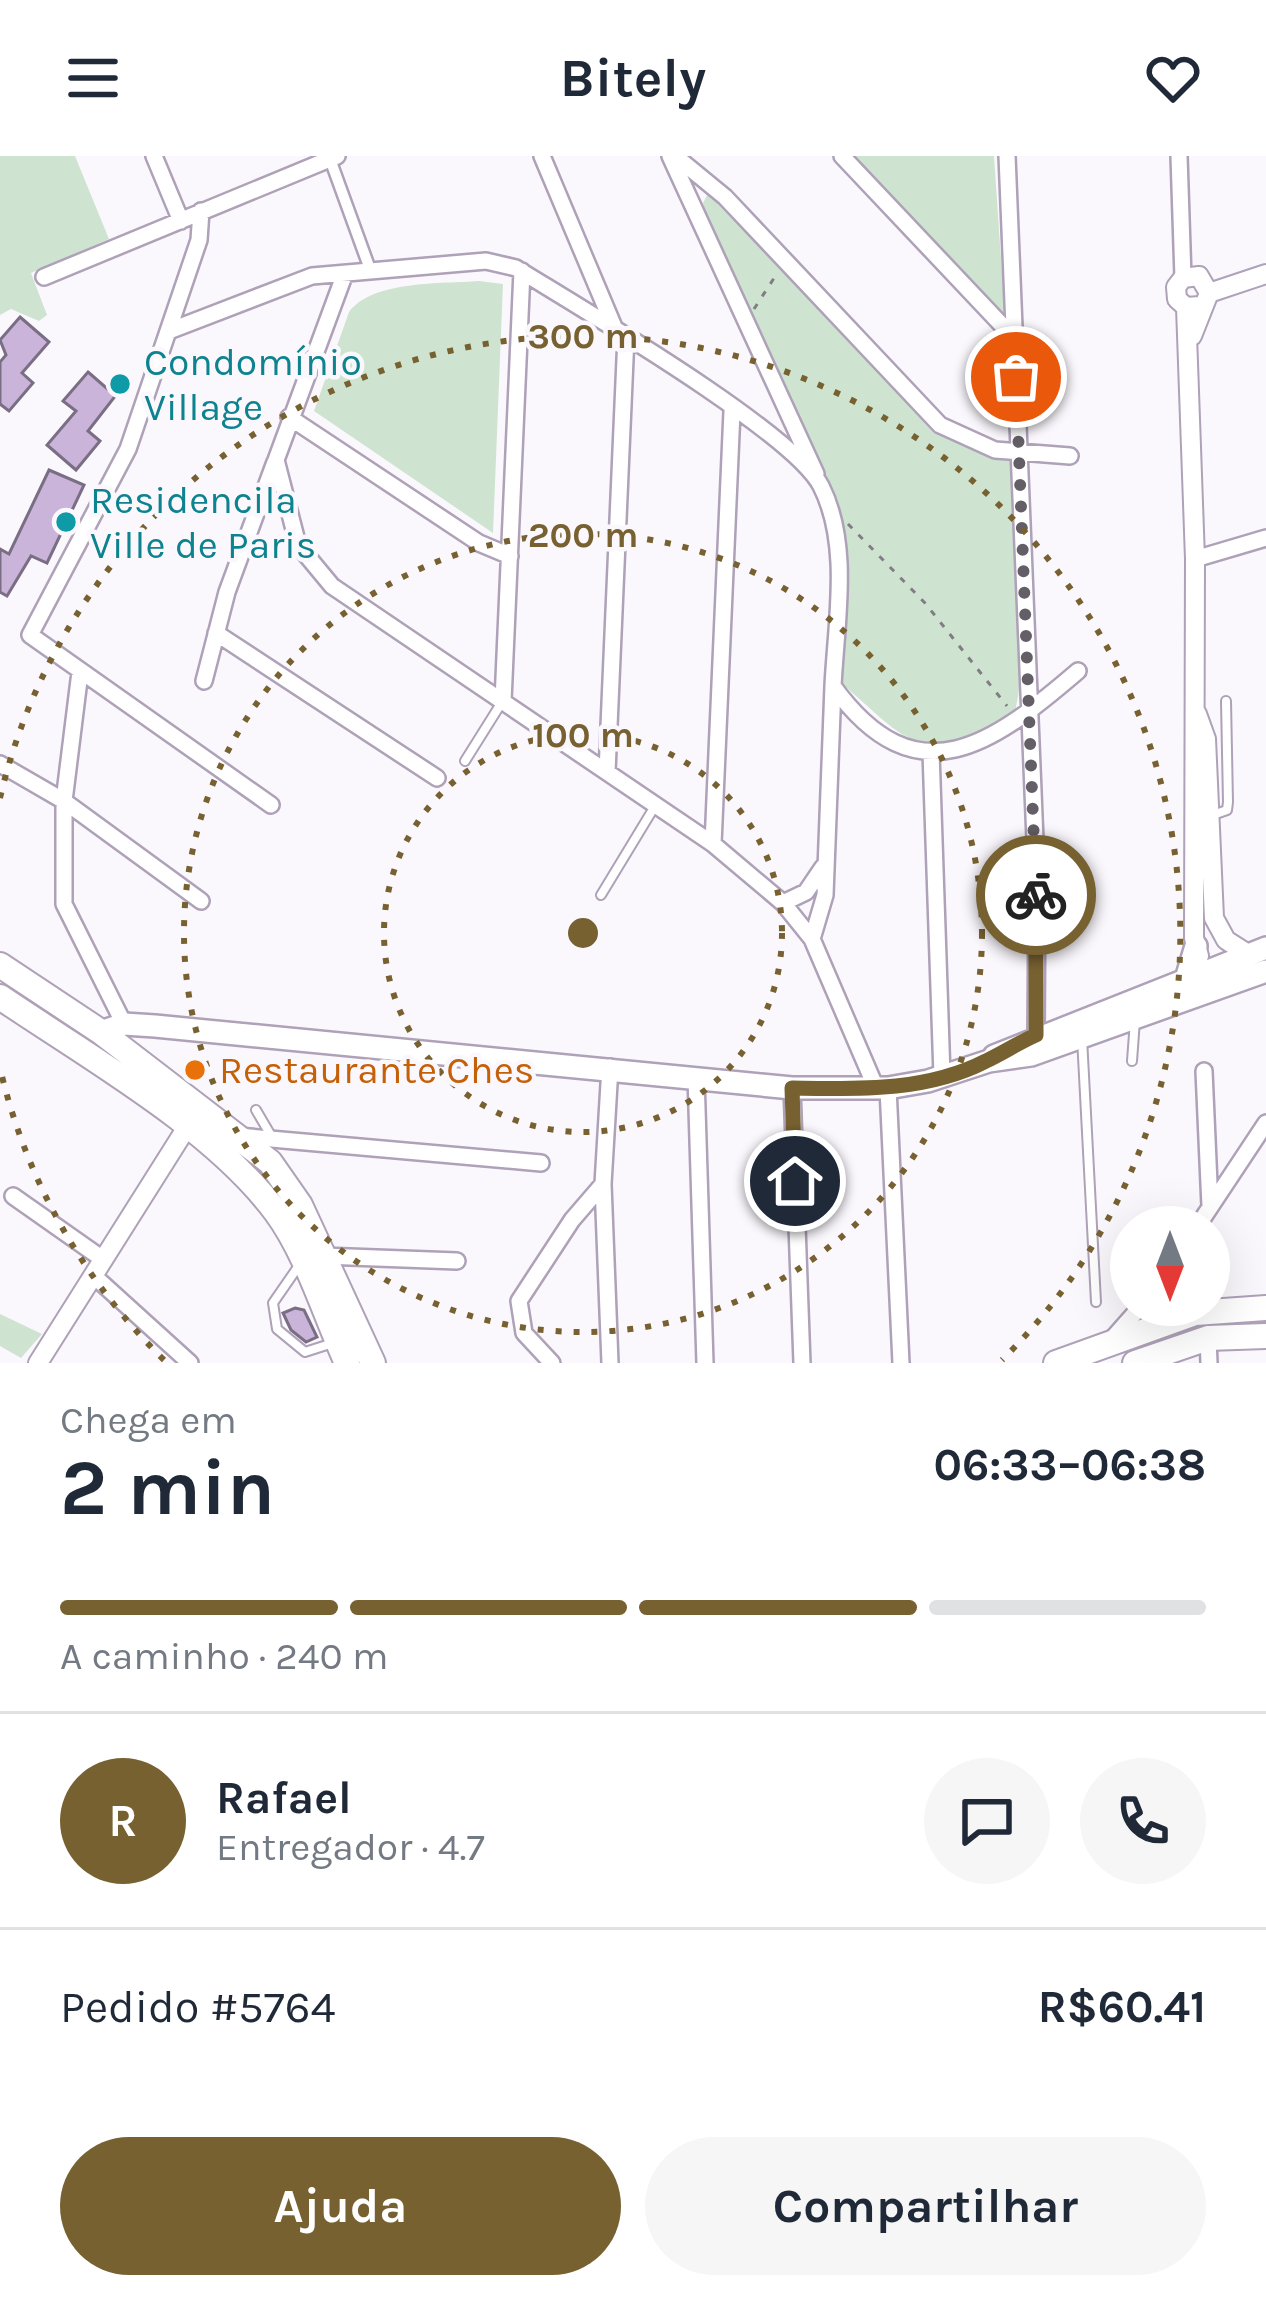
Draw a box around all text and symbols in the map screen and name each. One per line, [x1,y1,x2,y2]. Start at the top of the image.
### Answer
icon: menu [60,45,126,111]
icon: heart [1140,45,1206,111]
text: Bitely [560,46,706,110]
text: 300 m [527,315,639,357]
pin [965,326,1067,428]
place label: Condomínio Village [144,339,362,430]
icon: bag [983,344,1049,410]
marker: Condomínio Village [107,371,133,397]
place label: Residencila Ville de Paris [90,477,316,568]
marker: Residencila Ville de Paris [53,509,79,535]
text: 200 m [528,514,638,556]
text: 100 m [532,714,634,756]
courier [976,835,1096,955]
icon: bike [1003,862,1069,928]
centre of rings [562,912,604,954]
place label: Restaurante Ches [219,1047,534,1093]
marker: Restaurante Ches [182,1057,208,1083]
pin [744,1130,846,1232]
icon: home [762,1148,828,1214]
north arrow [1110,1206,1230,1326]
map controls [1110,1206,1230,1326]
text: Chega em [60,1397,237,1443]
text: 06:33–06:38 [934,1439,1206,1491]
text: 2 min [60,1442,275,1534]
text: A caminho · 240 m [60,1633,389,1679]
button: chat [924,1758,1050,1884]
button: phone [1080,1758,1206,1884]
text: Rafael [216,1772,352,1824]
text: R [109,1795,137,1847]
text: Entregador · 4.7 [216,1824,485,1870]
text: Pedido #5764 [60,1981,336,2033]
text: R$60.41 [1038,1981,1206,2033]
button: Ajuda [60,2137,621,2275]
button: Compartilhar [645,2137,1206,2275]

